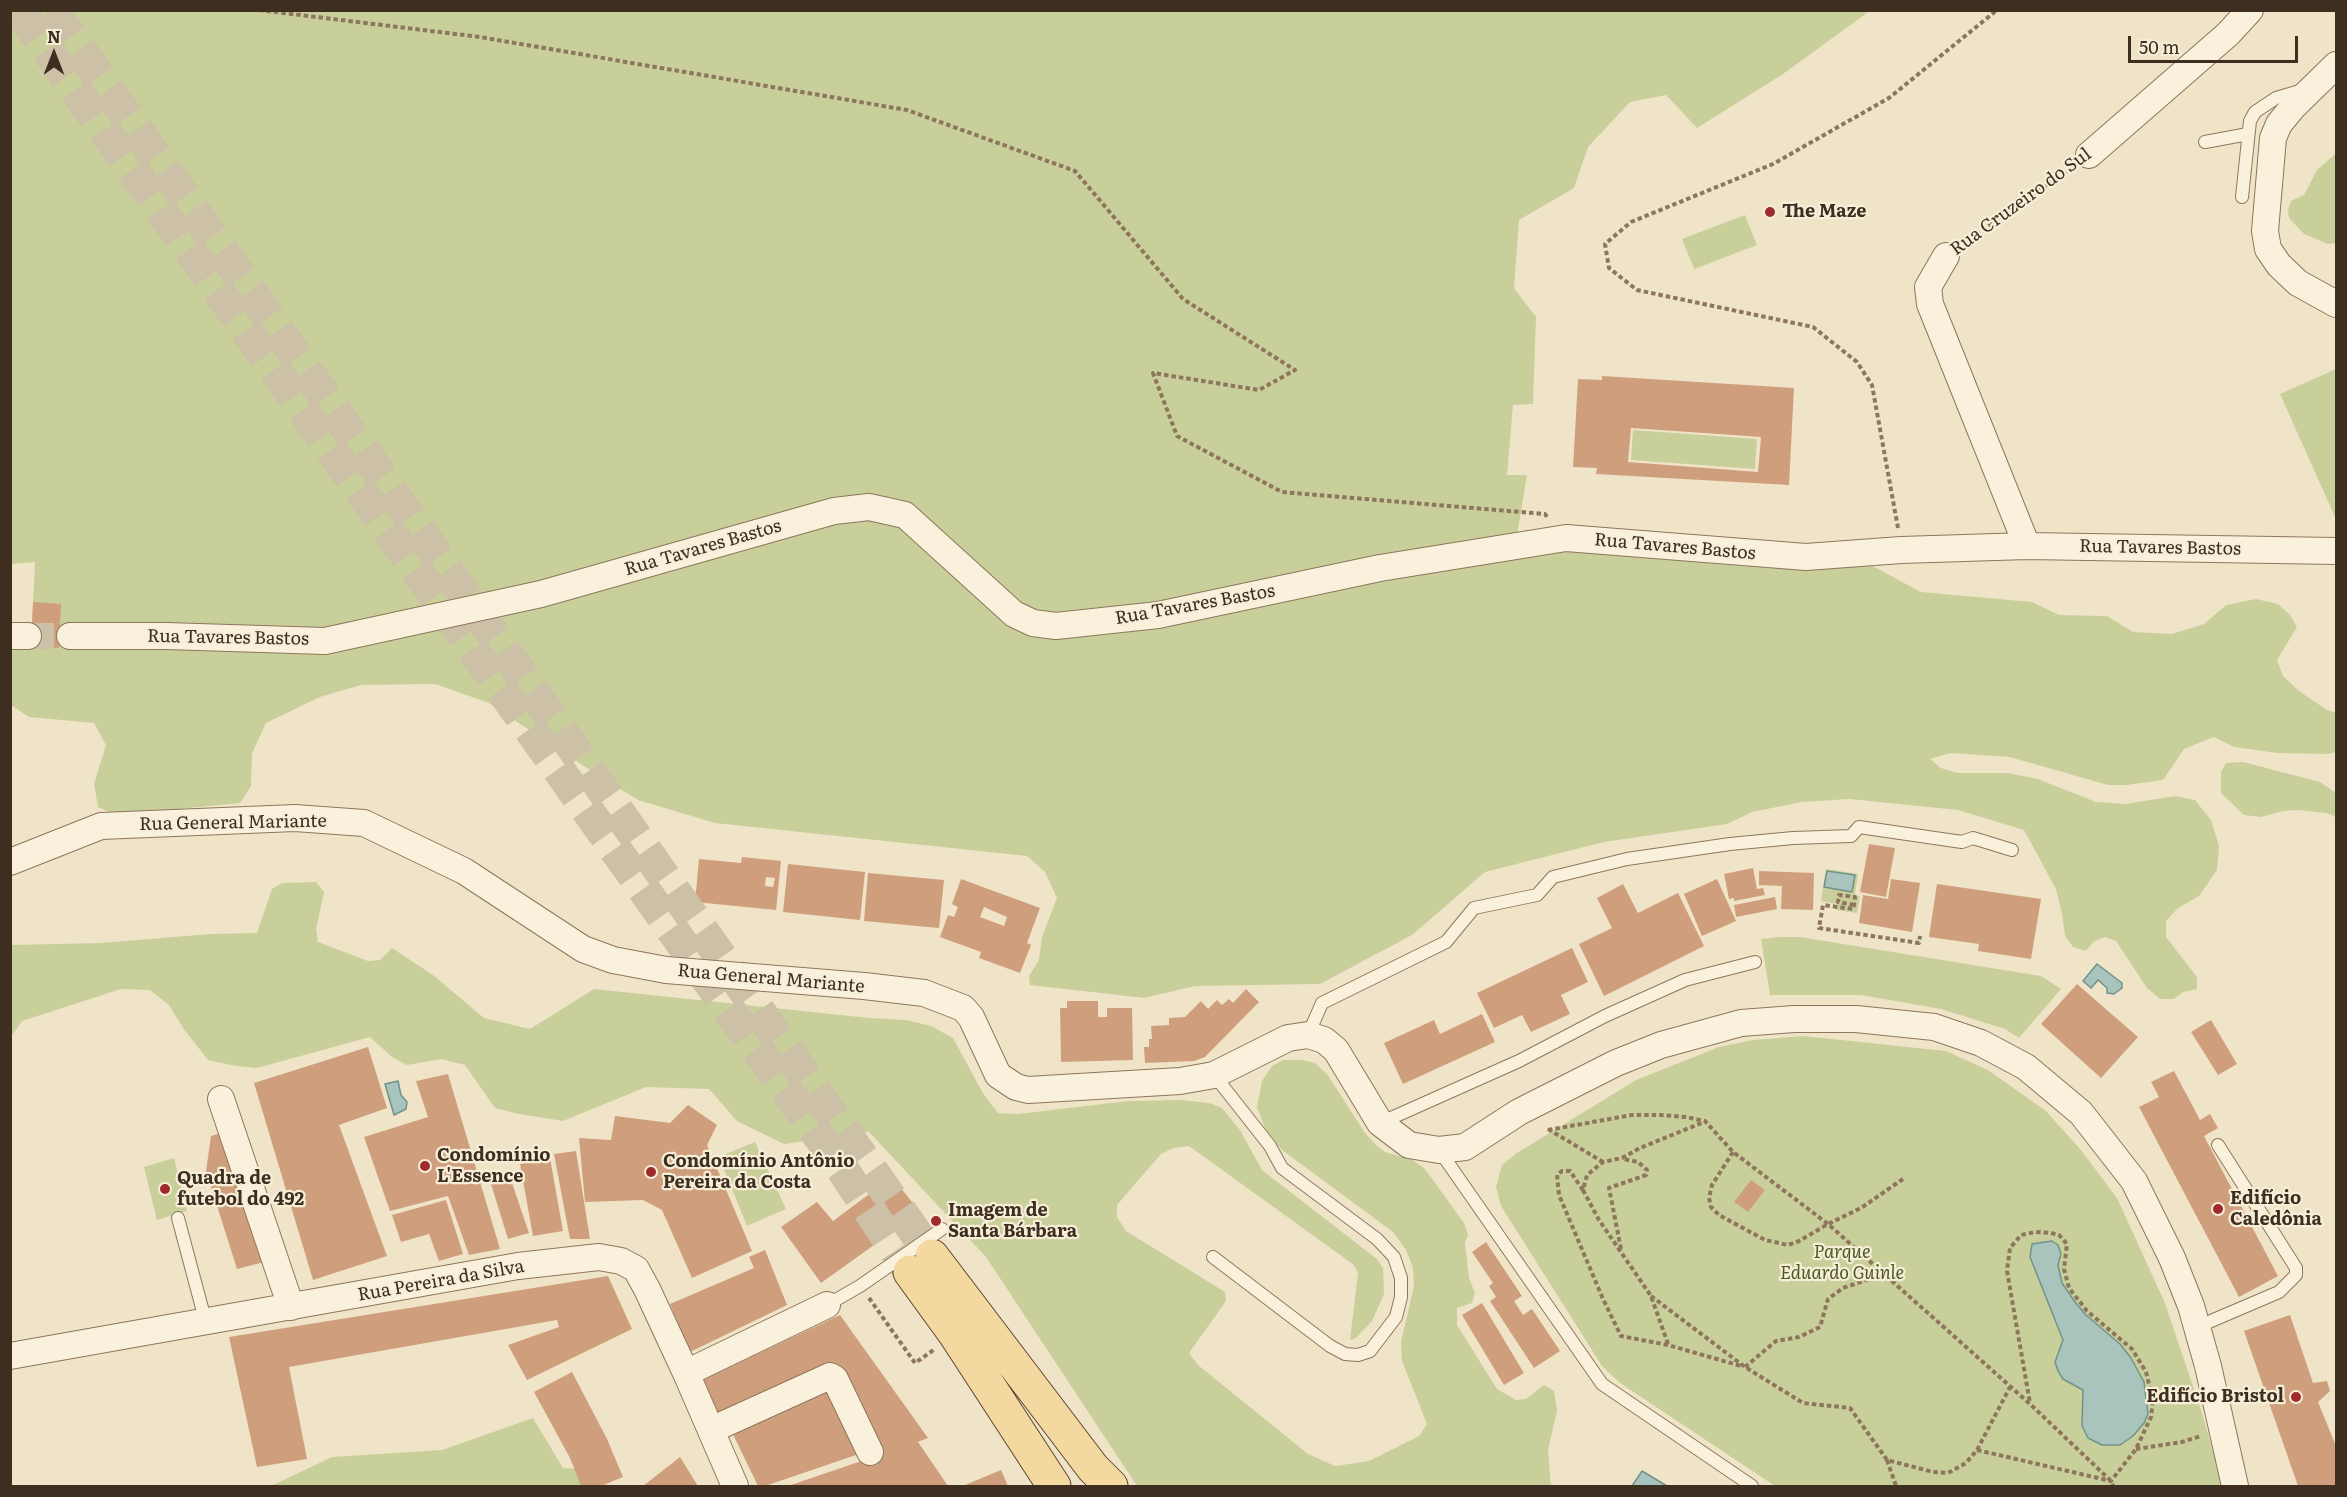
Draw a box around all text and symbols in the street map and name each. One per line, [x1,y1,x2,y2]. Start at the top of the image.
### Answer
north arrow [24,24,84,84]
text: N [47,24,61,48]
scale bar [2131,24,2300,62]
text: 50 m [2139,33,2180,60]
street label: Rua Cruzeiro do Sul [1946,144,2096,260]
place label: The Maze [1782,201,1866,223]
marker: The Maze [1763,205,1777,219]
street label: Rua Tavares Bastos [622,515,784,581]
street label: Rua Tavares Bastos [1593,529,1757,565]
street label: Rua Tavares Bastos [2079,536,2241,560]
street label: Rua Tavares Bastos [1113,580,1277,630]
street label: Rua Tavares Bastos [147,626,309,650]
street label: Rua General Mariante [139,811,327,835]
street label: Rua General Mariante [677,960,865,998]
place label: Condomínio L'Essence [437,1145,551,1188]
place label: Condomínio Antônio Pereira da Costa [663,1151,855,1194]
marker: Condomínio L'Essence [418,1159,432,1173]
marker: Condomínio Antônio Pereira da Costa [644,1165,658,1179]
place label: Quadra de futebol do 492 [177,1168,304,1210]
marker: Quadra de futebol do 492 [158,1182,172,1196]
place label: Edifício Caledônia [2230,1188,2322,1230]
place label: Imagem de Santa Bárbara [948,1200,1077,1242]
marker: Edifício Caledônia [2211,1202,2225,1216]
marker: Imagem de Santa Bárbara [929,1214,943,1228]
park label: Parque Eduardo Guinle [1780,1242,1904,1284]
street label: Rua Pereira da Silva [356,1256,526,1306]
place label: Edifício Bristol [2146,1386,2284,1408]
marker: Edifício Bristol [2289,1390,2303,1404]

